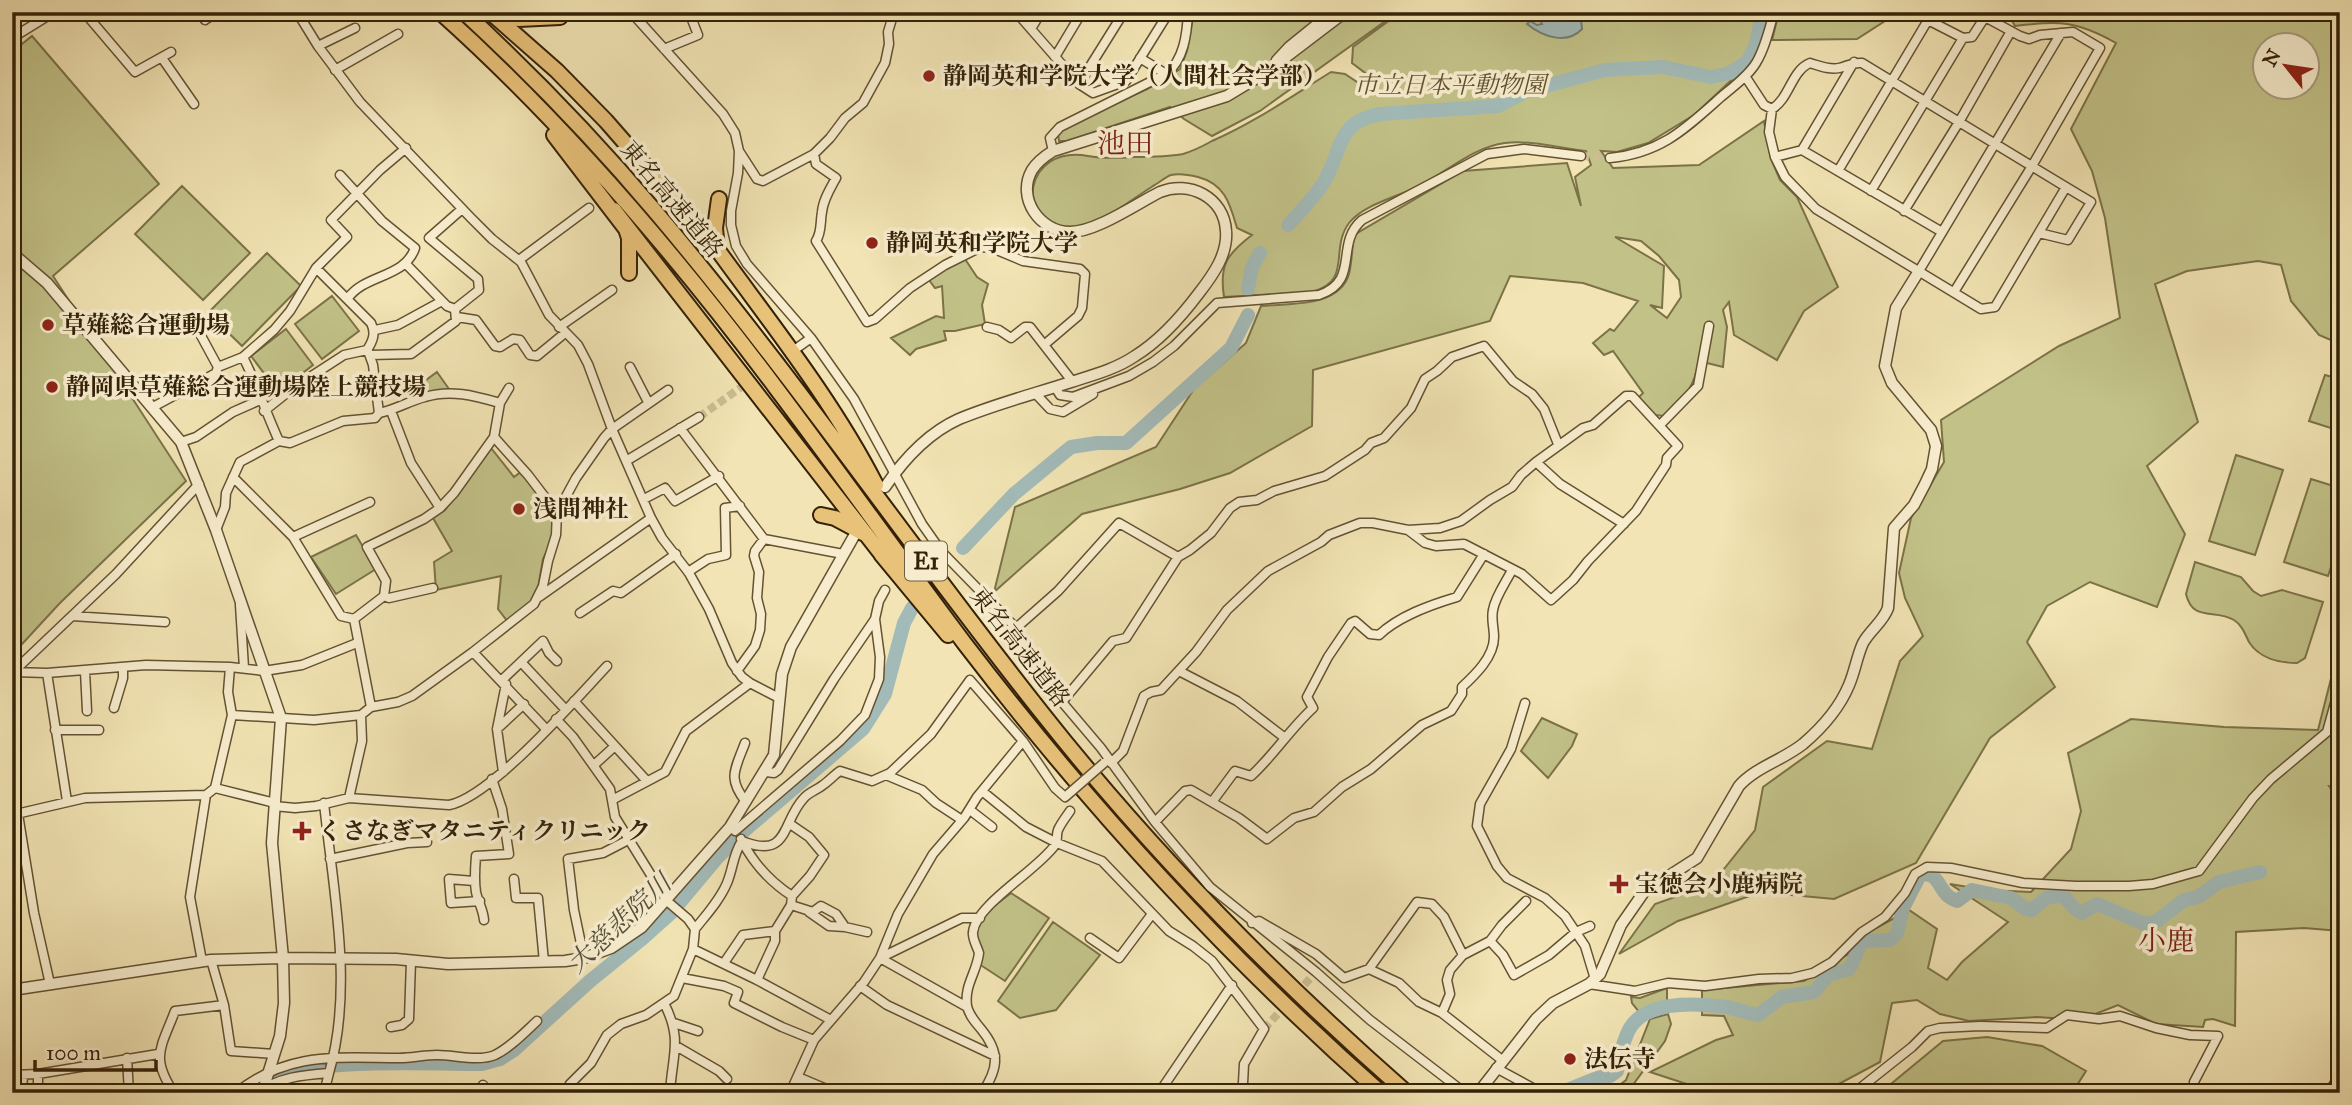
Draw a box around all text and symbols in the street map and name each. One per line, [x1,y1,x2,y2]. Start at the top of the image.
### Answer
north arrow [2250,32,2320,102]
text: N [2258,45,2286,70]
place label: 静岡英和学院大学（人間社会学部） [943,61,1327,91]
marker: 静岡英和学院大学（人間社会学部） [921,68,937,84]
park label: 市立日本平動物園 [1354,70,1550,100]
district label: 池田 [1097,126,1153,161]
street label: 東名高速道路 [614,134,730,264]
place label: 静岡英和学院大学 [886,228,1078,258]
marker: 静岡英和学院大学 [864,235,880,251]
place label: 草薙総合運動場 [62,310,230,340]
marker: 草薙総合運動場 [40,317,56,333]
place label: 静岡県草薙総合運動場陸上競技場 [66,372,426,402]
marker: 静岡県草薙総合運動場陸上競技場 [44,379,60,395]
place label: 浅間神社 [533,494,629,524]
marker: 浅間神社 [511,501,527,517]
road number: E1 [905,541,947,580]
street label: 東名高速道路 [964,581,1076,713]
place label: くさなぎマタニティクリニック [318,816,651,846]
marker: くさなぎマタニティクリニック [292,821,312,841]
water label: 大慈悲院川 [561,865,680,979]
place label: 宝徳会小鹿病院 [1635,869,1803,899]
marker: 宝徳会小鹿病院 [1609,874,1629,894]
district label: 小鹿 [2138,923,2194,958]
scale bar [35,1028,156,1072]
text: 100 m [46,1040,101,1066]
place label: 法伝寺 [1584,1044,1656,1074]
marker: 法伝寺 [1562,1051,1578,1067]

